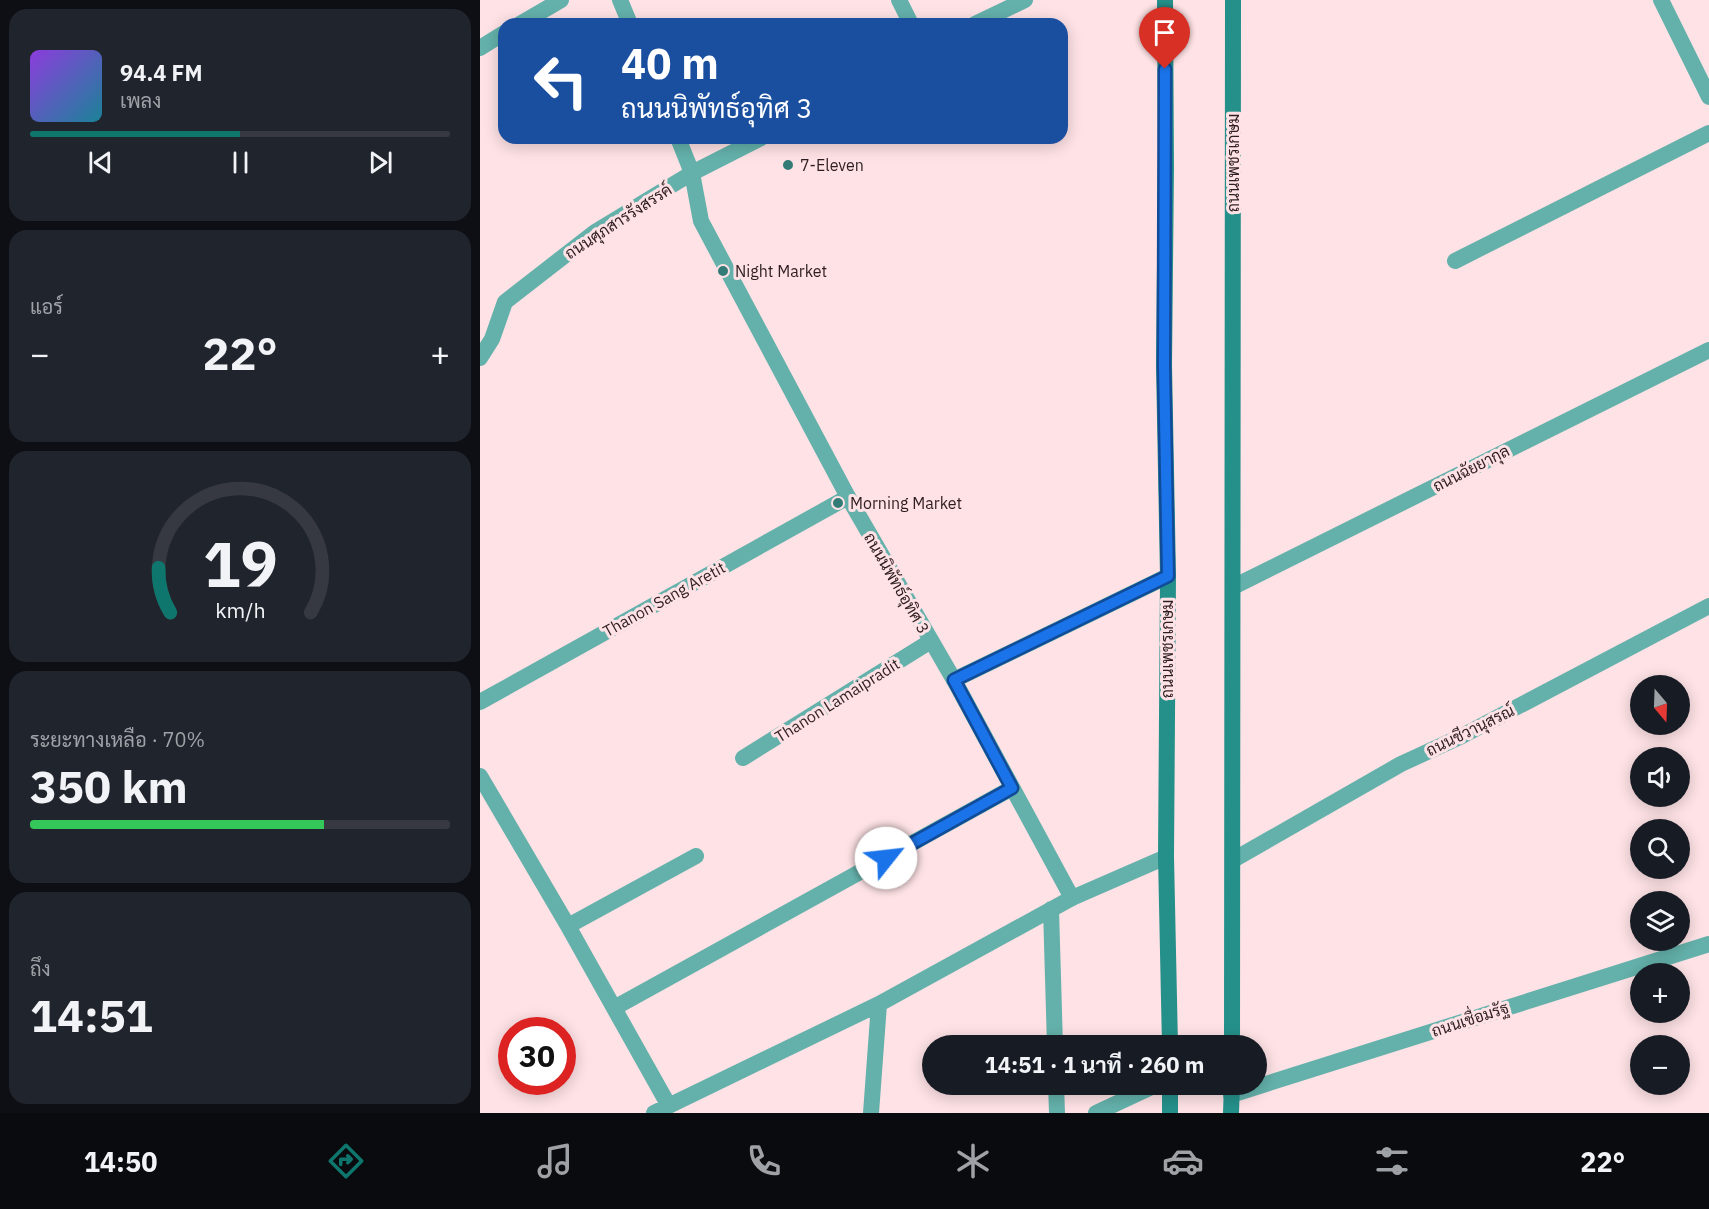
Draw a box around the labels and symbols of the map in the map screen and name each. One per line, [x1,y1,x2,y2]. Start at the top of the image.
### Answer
pin [1139,7,1190,69]
street label: ถนนเพชรเกษม [1223,114,1243,212]
place label: 7-Eleven [800,155,864,175]
marker: 7-Eleven [781,158,795,172]
street label: ถนนศุภสารรังสรรค์ [560,177,676,265]
place label: Night Market [735,261,827,281]
marker: Night Market [716,264,730,278]
street label: ถนนฉัยยากุล [1429,440,1514,498]
place label: Morning Market [850,493,962,513]
marker: Morning Market [831,496,845,510]
street label: ถนนนิพัทธ์อุทิศ 3 [858,528,936,638]
street label: Thanon Sang Aretit [599,557,729,641]
street label: ถนนเพชรเกษม [1157,600,1177,698]
street label: Thanon Lamaipradit [771,654,903,746]
north arrow [1630,675,1690,735]
street label: ถนนชีวานุสรณ์ [1422,698,1518,762]
position arrow [854,826,918,890]
street label: ถนนเชื่อมรัฐ [1428,993,1511,1042]
speed limit sign: 30 [498,1017,576,1095]

